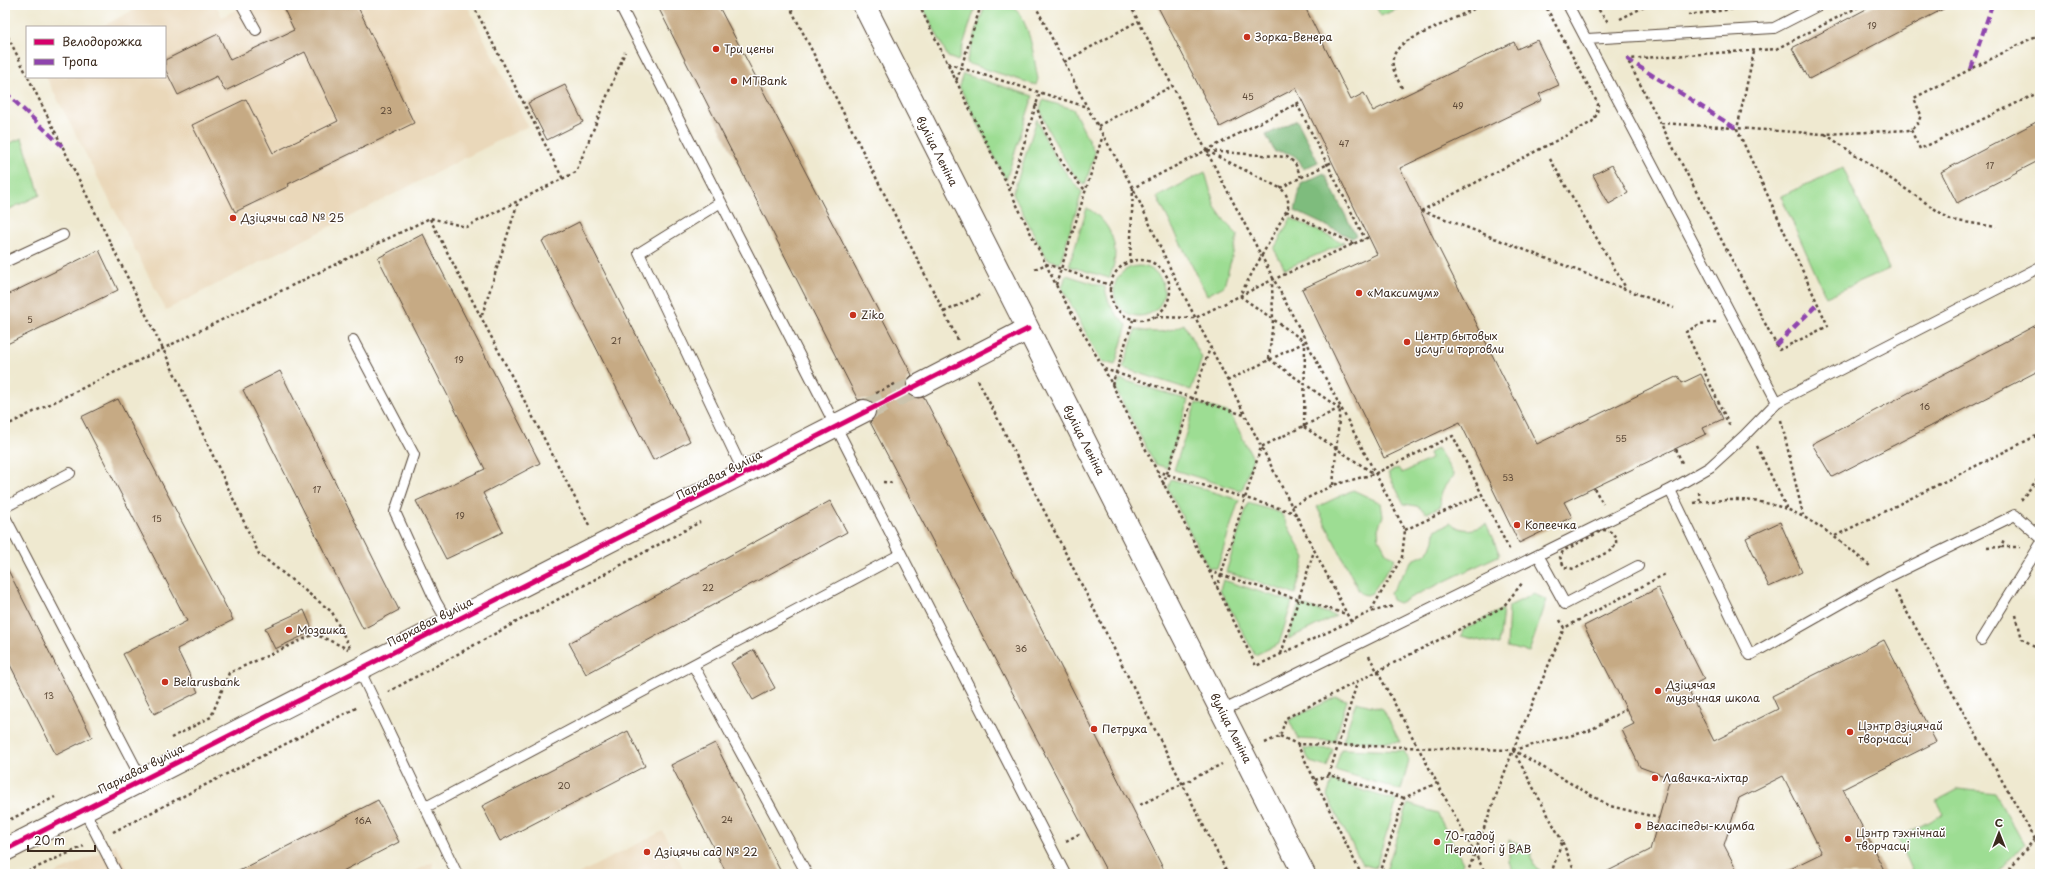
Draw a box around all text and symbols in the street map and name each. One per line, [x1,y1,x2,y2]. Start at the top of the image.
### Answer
house number: 19 [1867,18,1877,32]
legend [26,26,166,78]
place label: Зорка-Венера [1255,28,1332,45]
text: Велодорожка [62,32,142,50]
marker: Зорка-Венера [1242,32,1252,42]
place label: Три цены [724,40,774,57]
marker: Три цены [711,44,721,54]
text: Тропа [62,52,98,70]
place label: MTBank [742,72,788,89]
marker: MTBank [729,76,739,86]
house number: 45 [1242,89,1254,103]
house number: 49 [1452,98,1464,112]
house number: 23 [380,103,392,117]
street label: вуліца Леніна [912,113,963,189]
house number: 47 [1339,136,1349,150]
house number: 17 [1986,158,1995,172]
place label: Дзіцячы сад № 25 [240,209,344,226]
marker: Дзіцячы сад № 25 [228,213,238,223]
place label: «Максимум» [1367,284,1439,301]
marker: «Максимум» [1354,288,1364,298]
place label: Ziko [861,306,884,323]
marker: Ziko [848,310,858,320]
house number: 5 [27,312,33,326]
place label: Центр бытовых услуг и торговли [1415,327,1504,357]
house number: 21 [611,333,621,347]
marker: Центр бытовых услуг и торговли [1402,337,1412,347]
house number: 19 [454,352,464,366]
house number: 16 [1920,399,1930,413]
street label: вуліца Леніна [1059,402,1110,478]
house number: 55 [1615,431,1627,445]
street label: Паркавая вуліца [673,445,765,504]
house number: 53 [1502,470,1514,484]
house number: 17 [313,482,322,496]
house number: 19 [455,508,465,522]
house number: 15 [152,511,162,525]
place label: Копеечка [1525,516,1577,533]
marker: Копеечка [1512,520,1522,530]
house number: 22 [702,580,714,594]
street label: Паркавая вуліца [384,592,476,651]
place label: Мозаика [297,621,346,638]
marker: Мозаика [284,625,294,635]
house number: 36 [1015,641,1027,655]
place label: Belarusbank [173,673,240,690]
place label: Дзіцячая музычная школа [1665,676,1760,706]
marker: Belarusbank [160,677,170,687]
marker: Дзіцячая музычная школа [1653,686,1663,696]
house number: 13 [44,688,54,702]
street label: вуліца Леніна [1206,690,1257,766]
place label: Цэнтр дзіцячай творчасці [1858,717,1943,747]
place label: Петруха [1102,720,1147,737]
marker: Петруха [1089,724,1099,734]
marker: Цэнтр дзіцячай творчасці [1845,727,1855,737]
street label: Паркавая вуліца [95,739,187,798]
place label: Лавачка-ліхтар [1663,769,1749,786]
marker: Лавачка-ліхтар [1650,773,1660,783]
house number: 20 [558,778,571,792]
house number: 24 [721,812,733,826]
house number: 16А [354,813,372,827]
north arrow [1979,813,2019,853]
text: С [1995,814,2003,831]
place label: Веласіпеды-клумба [1646,817,1755,834]
marker: Веласіпеды-клумба [1633,821,1643,831]
place label: Цэнтр тэхнічнай творчасці [1856,824,1946,854]
scale bar [28,827,95,853]
place label: 70-гадоў Перамогі ў ВАВ [1445,827,1531,857]
text: 20 m [34,831,65,849]
marker: Цэнтр тэхнічнай творчасці [1843,834,1853,844]
marker: 70-гадоў Перамогі ў ВАВ [1432,837,1442,847]
place label: Дзіцячы сад № 22 [654,843,758,860]
marker: Дзіцячы сад № 22 [642,847,652,857]

